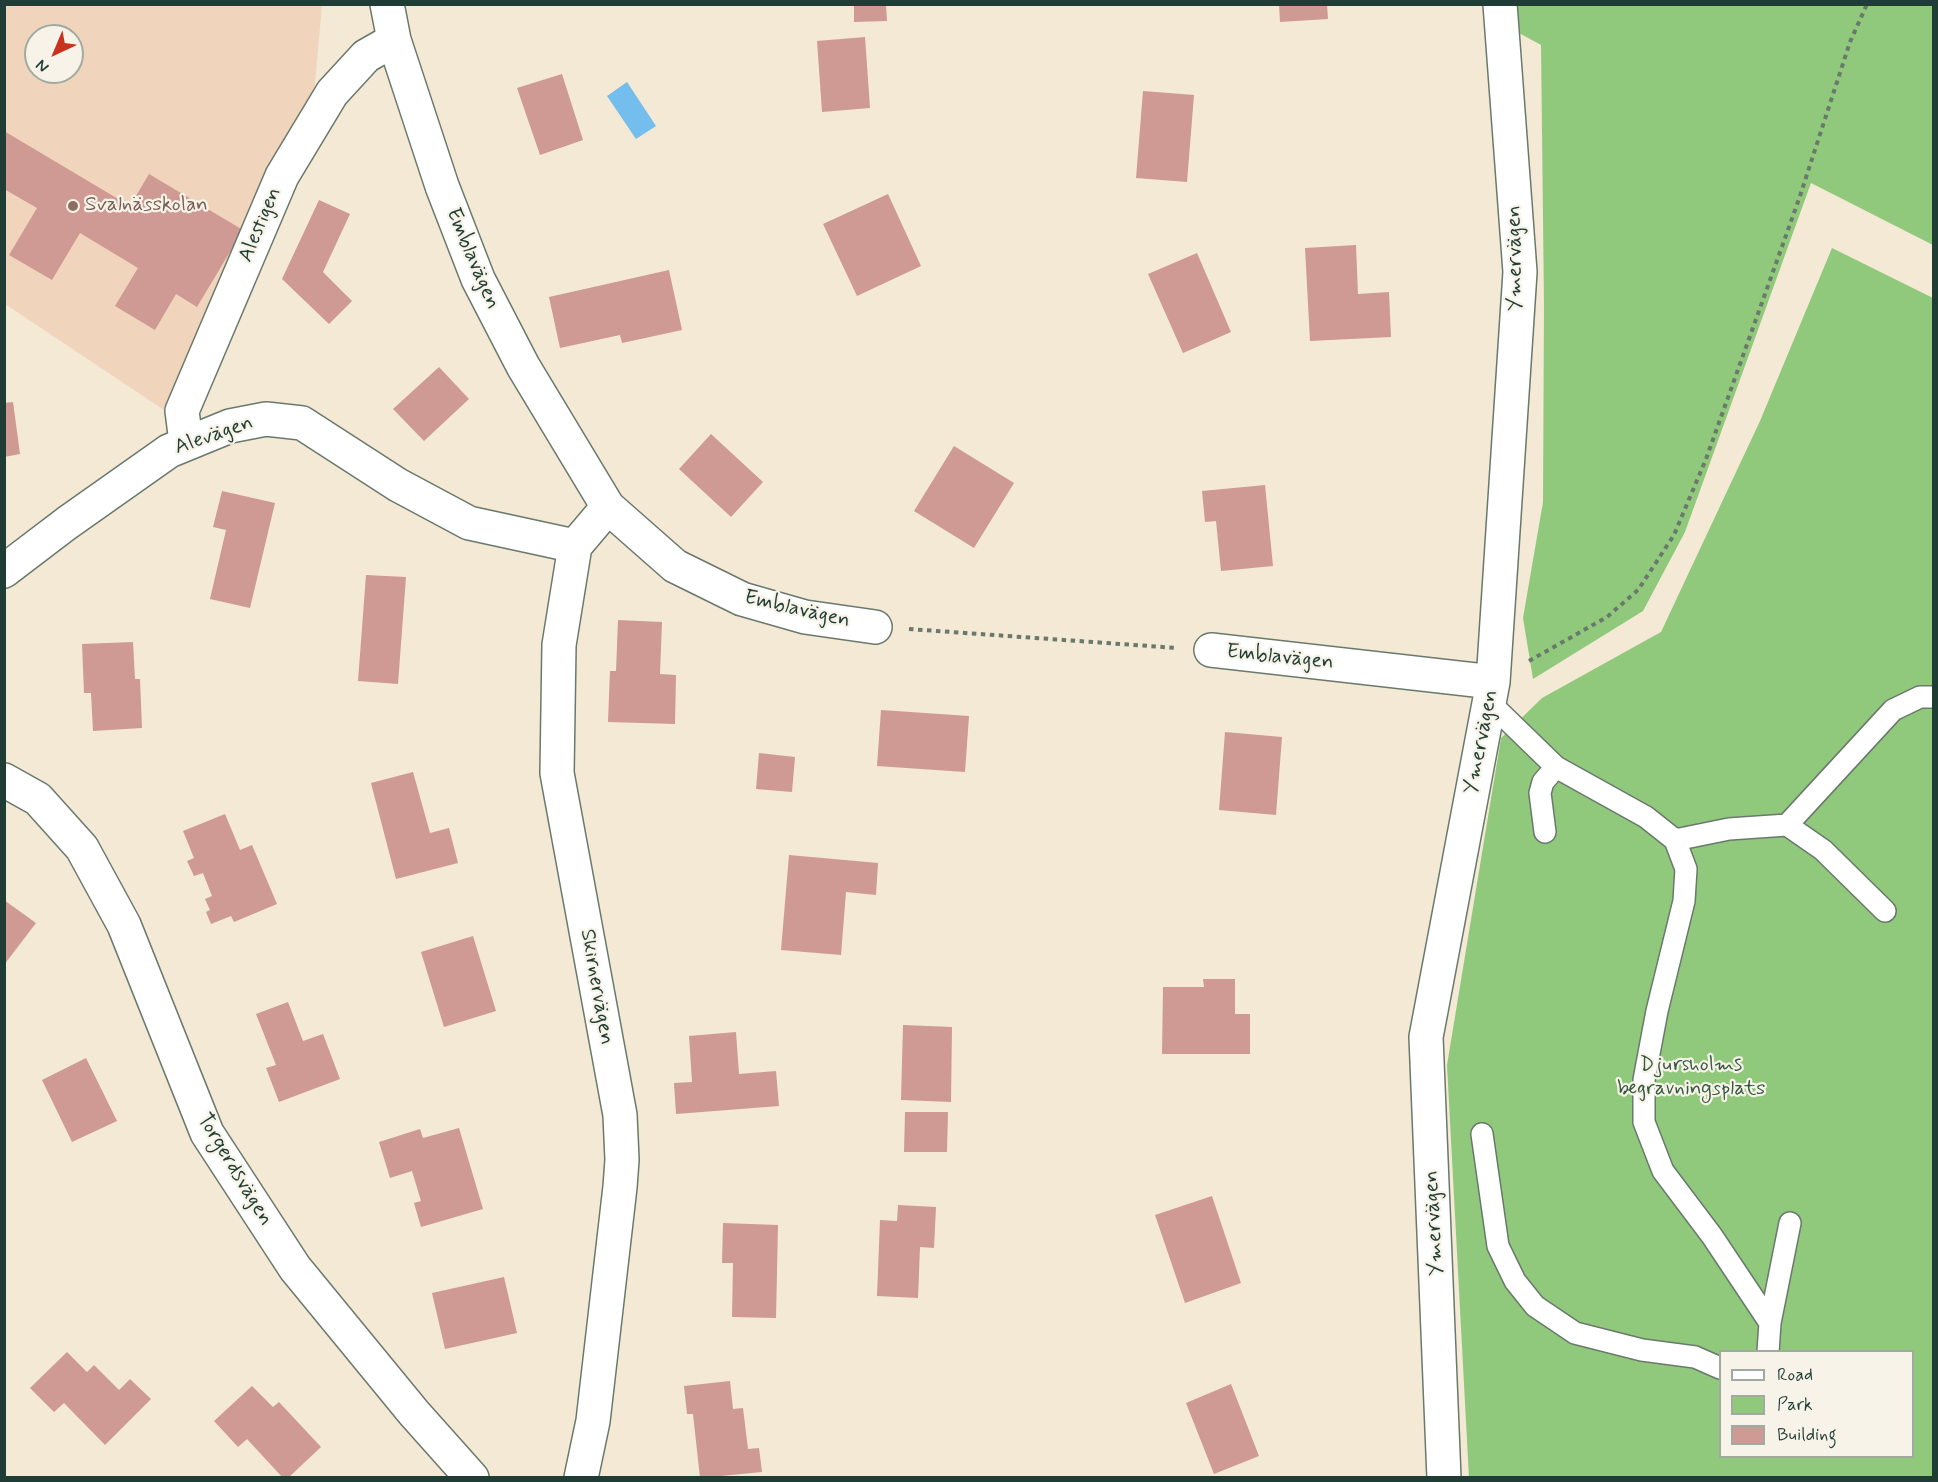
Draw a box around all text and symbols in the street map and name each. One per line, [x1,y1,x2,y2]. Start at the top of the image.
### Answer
north arrow [24,24,84,84]
text: N [31,55,54,77]
street label: Alestigen [234,184,288,266]
place label: Svalnässkolan [85,193,208,219]
marker: Svalnässkolan [66,199,80,213]
street label: Emblavägen [439,205,505,313]
street label: Ymervägen [1502,205,1530,311]
street label: Alevägen [171,411,257,461]
street label: Emblavägen [742,586,852,634]
street label: Emblavägen [1225,640,1335,676]
street label: Ymervägen [1460,688,1504,796]
street label: Skirnervägen [573,927,619,1047]
park label: Djursholms begravningsplats [1617,1053,1765,1103]
street label: Torgerdsvägen [191,1109,277,1231]
street label: Ymervägen [1420,1170,1450,1276]
legend [1719,1350,1914,1458]
text: Road [1777,1363,1813,1387]
text: Park [1777,1393,1813,1417]
text: Building [1777,1423,1837,1447]

